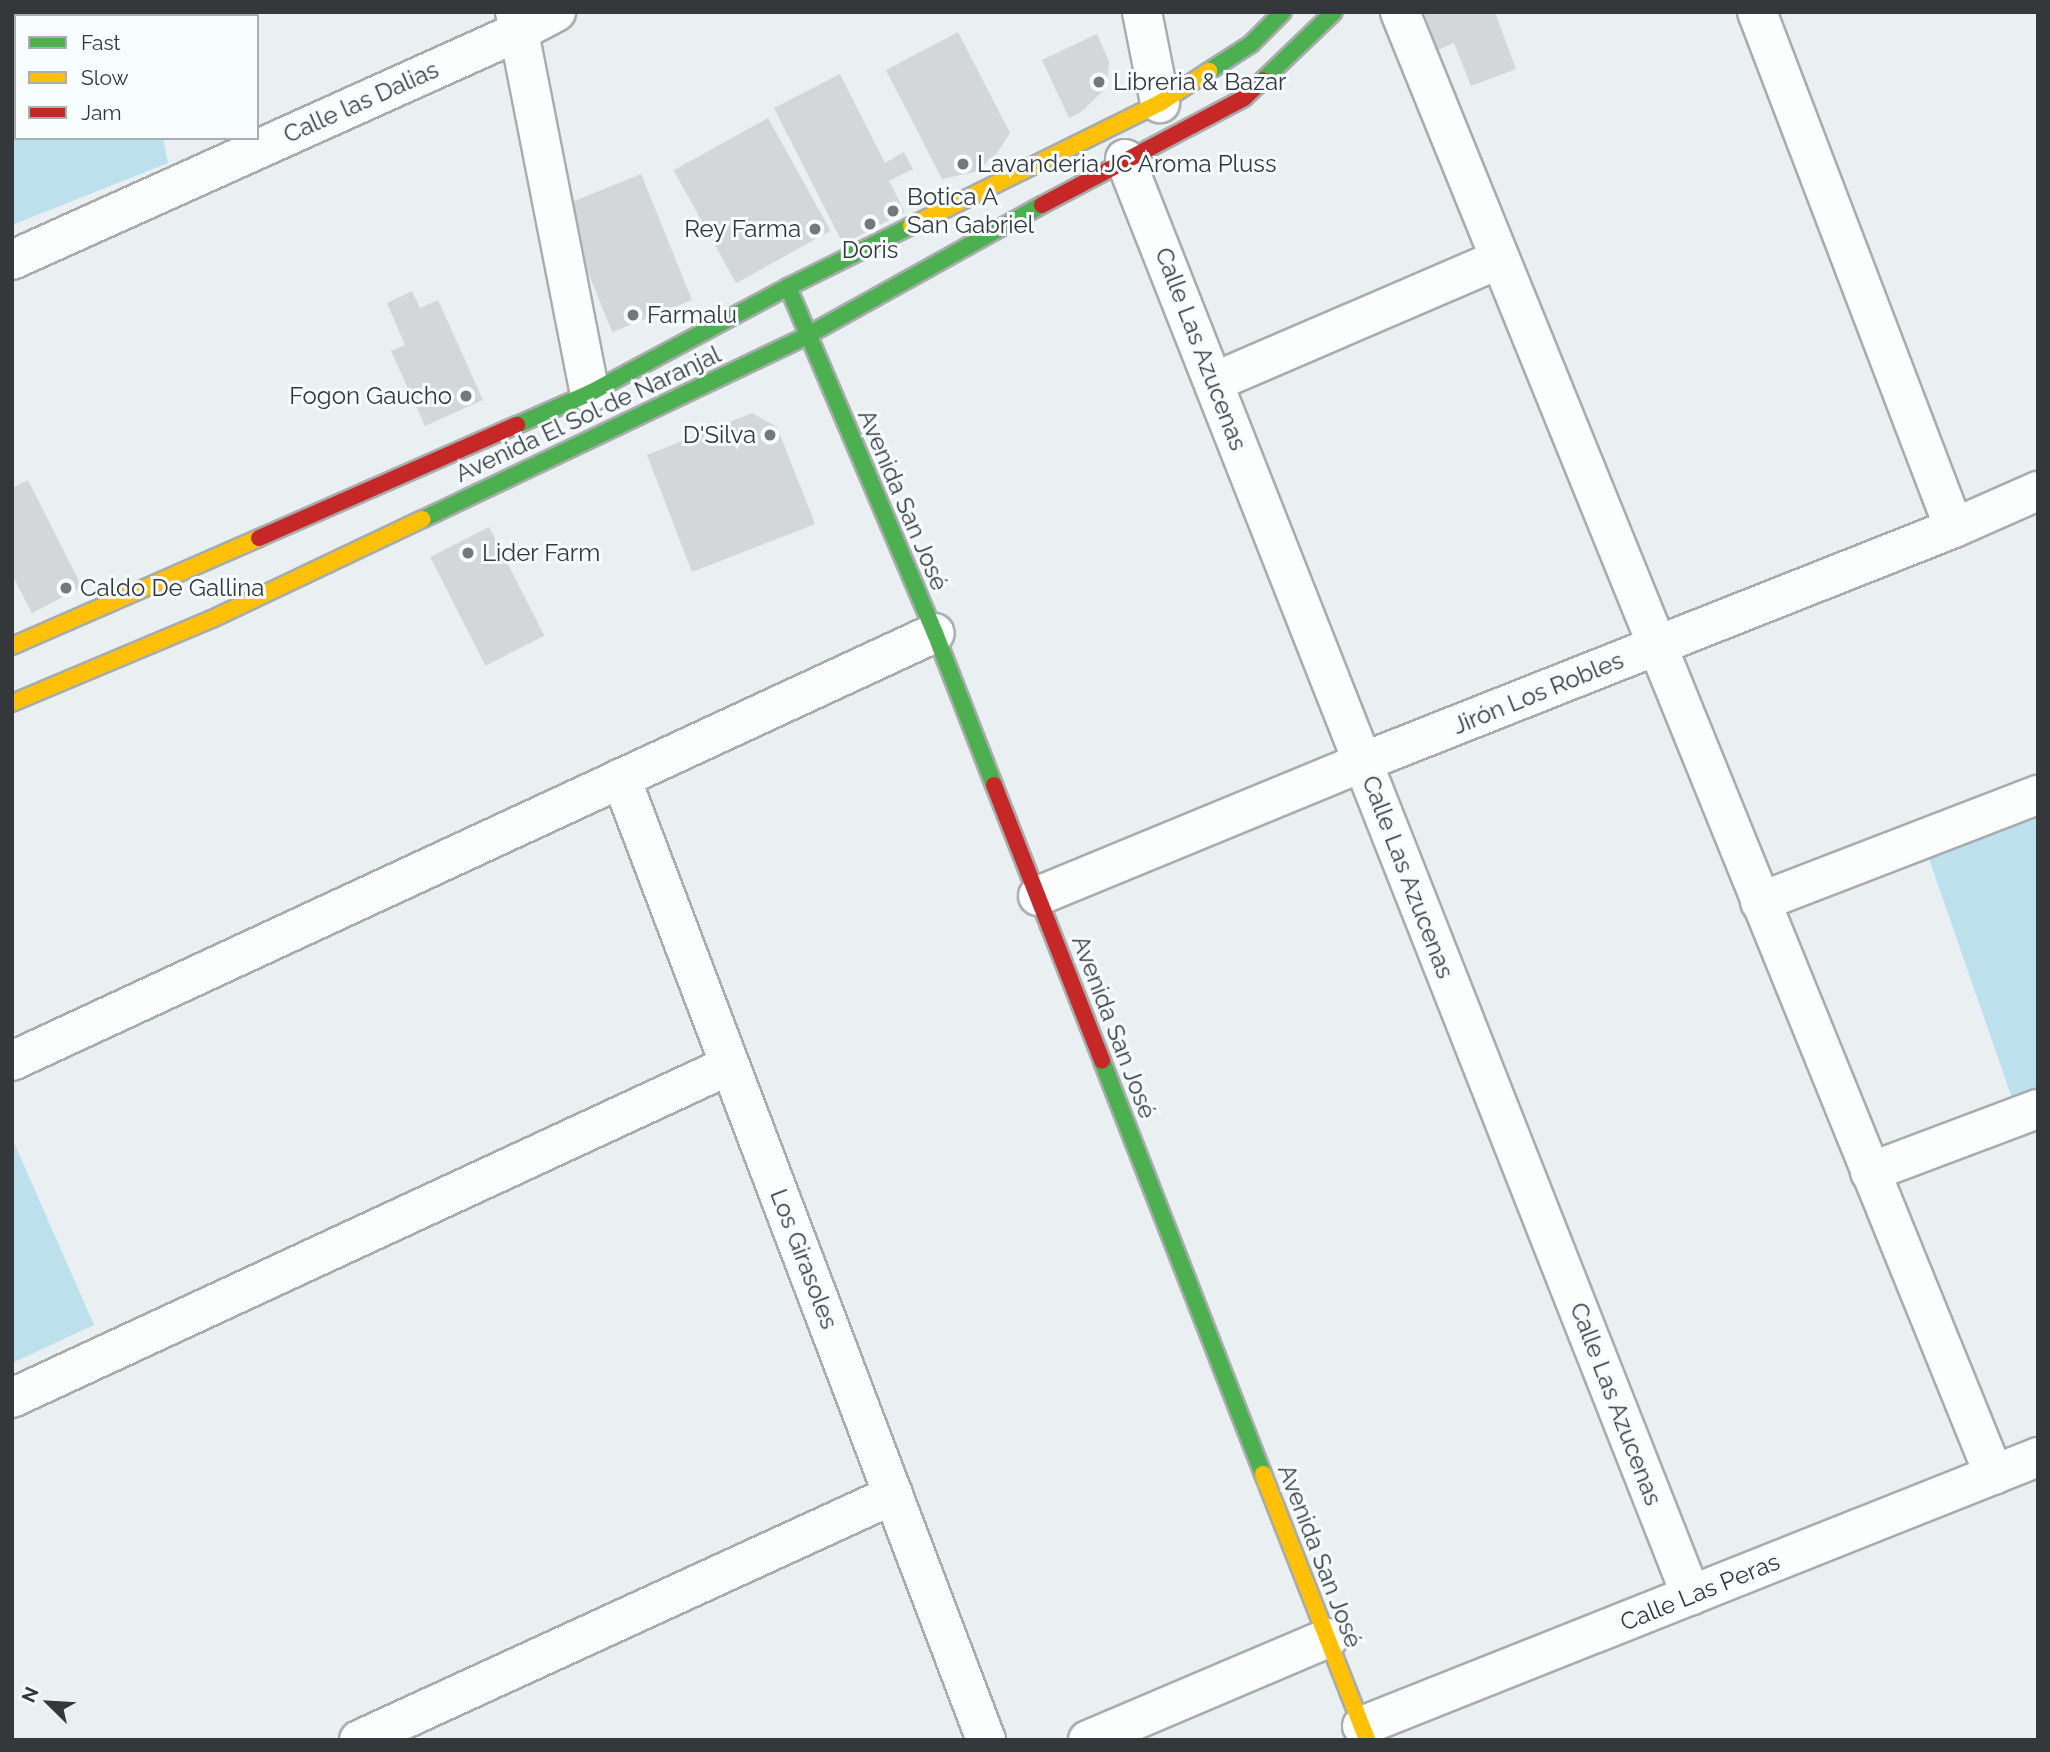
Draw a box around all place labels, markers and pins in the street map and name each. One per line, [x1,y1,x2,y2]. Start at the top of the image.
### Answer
place label: Libreria & Bazar [1113,68,1287,96]
marker: Libreria & Bazar [1091,74,1107,90]
place label: Lavanderia JC Aroma Pluss [977,150,1278,178]
marker: Lavanderia JC Aroma Pluss [955,156,971,172]
place label: Botica A San Gabriel [907,183,1034,239]
marker: Botica A San Gabriel [885,203,901,219]
place label: Rey Farma [684,215,801,243]
marker: Doris [862,216,878,232]
marker: Rey Farma [807,221,823,237]
place label: Doris [842,236,898,264]
place label: Farmalu [647,301,737,329]
marker: Farmalu [625,307,641,323]
place label: Fogon Gaucho [289,382,452,410]
marker: Fogon Gaucho [458,388,474,404]
place label: D'Silva [683,421,756,449]
marker: D'Silva [762,427,778,443]
place label: Lider Farm [482,539,601,567]
marker: Lider Farm [460,545,476,561]
place label: Caldo De Gallina [80,574,264,602]
marker: Caldo De Gallina [58,580,74,596]

